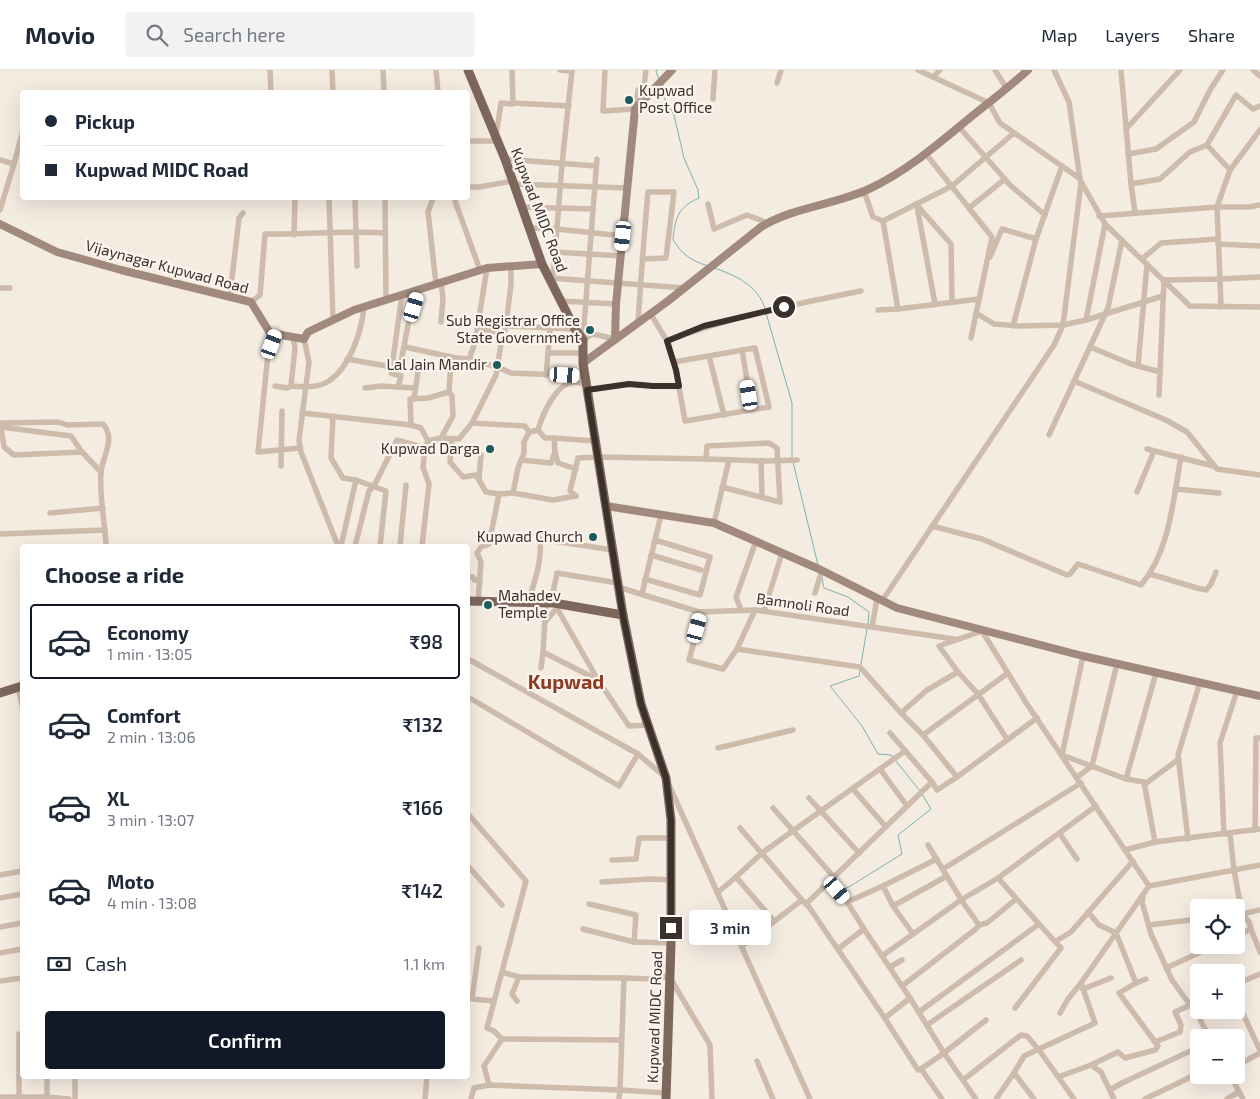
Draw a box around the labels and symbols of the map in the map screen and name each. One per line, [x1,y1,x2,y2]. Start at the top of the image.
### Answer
place label: Kupwad Post Office [639,81,712,116]
marker: Kupwad Post Office [623,94,635,106]
street label: Kupwad MIDC Road [508,145,572,274]
car [613,220,632,252]
street label: Vijaynagar Kupwad Road [83,236,251,297]
car [402,290,425,324]
route start [773,296,795,318]
place label: Sub Registrar Office State Government [446,311,580,346]
marker: Sub Registrar Office State Government [584,324,596,336]
car [259,327,284,361]
place label: Lal Jain Mandir [386,355,487,373]
marker: Lal Jain Mandir [491,359,503,371]
car [549,367,580,383]
car [739,379,758,411]
place label: Kupwad Darga [381,439,480,457]
marker: Kupwad Darga [484,443,496,455]
place label: Kupwad Church [477,527,583,545]
marker: Kupwad Church [587,531,599,543]
place label: Mahadev Temple [498,586,561,621]
street label: Bamnoli Road [755,589,851,619]
marker: Mahadev Temple [482,599,494,611]
car [685,612,708,644]
district label: Kupwad [528,669,604,693]
car [821,874,852,906]
callout: 3 min [688,910,771,946]
route end [660,917,682,939]
street label: Kupwad MIDC Road [643,951,665,1083]

